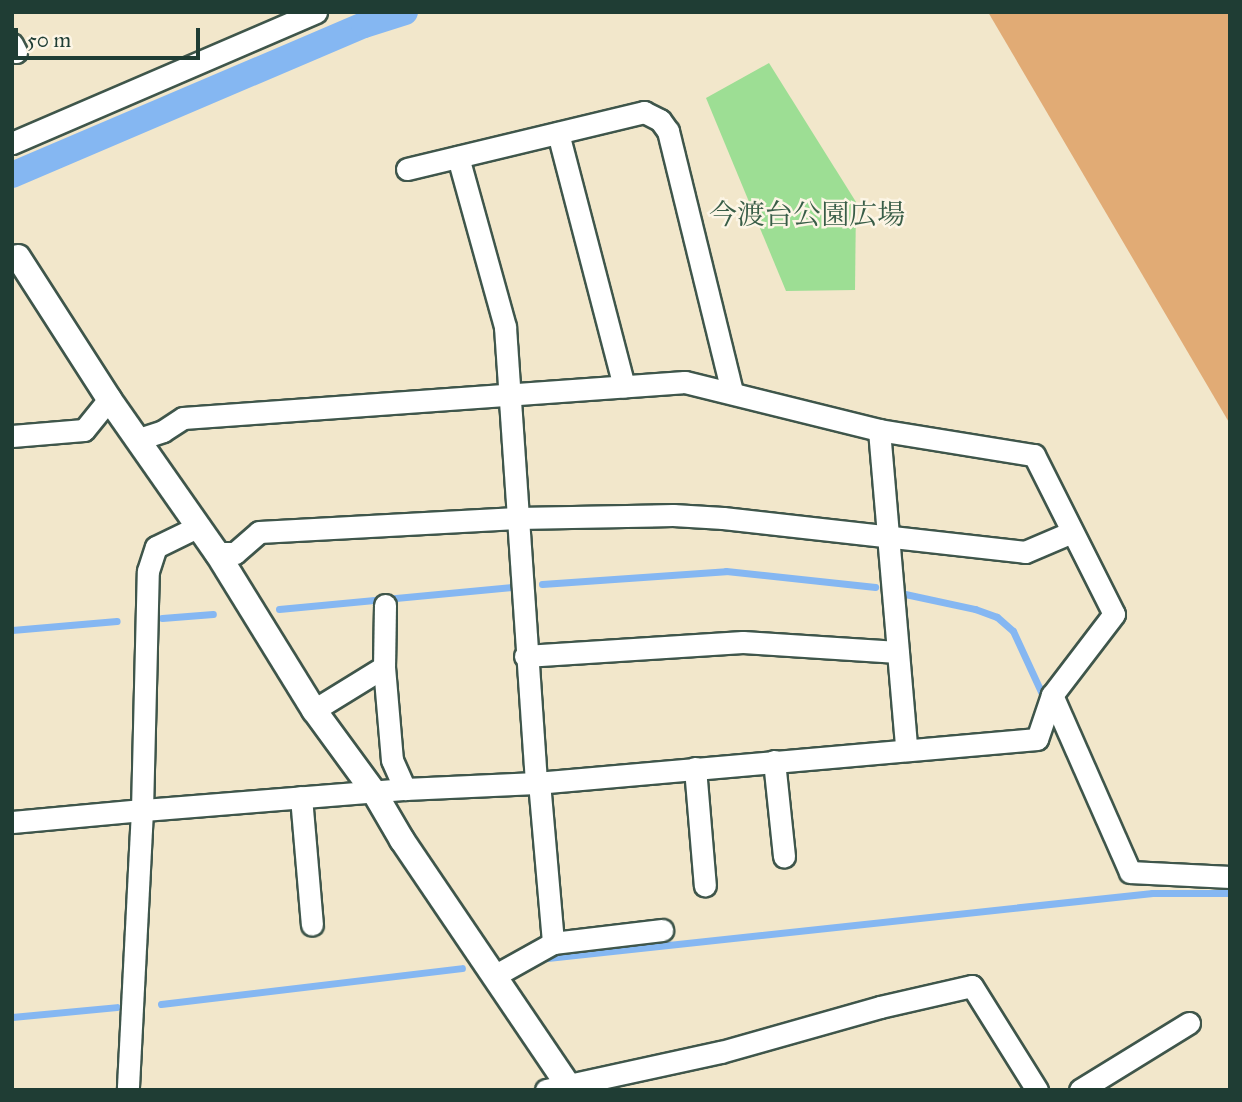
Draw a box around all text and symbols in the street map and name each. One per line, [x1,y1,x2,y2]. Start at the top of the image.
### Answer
scale bar [18,14,203,58]
text: 50 m [27,27,71,53]
park label: 今渡台公園広場 [709,198,905,232]

